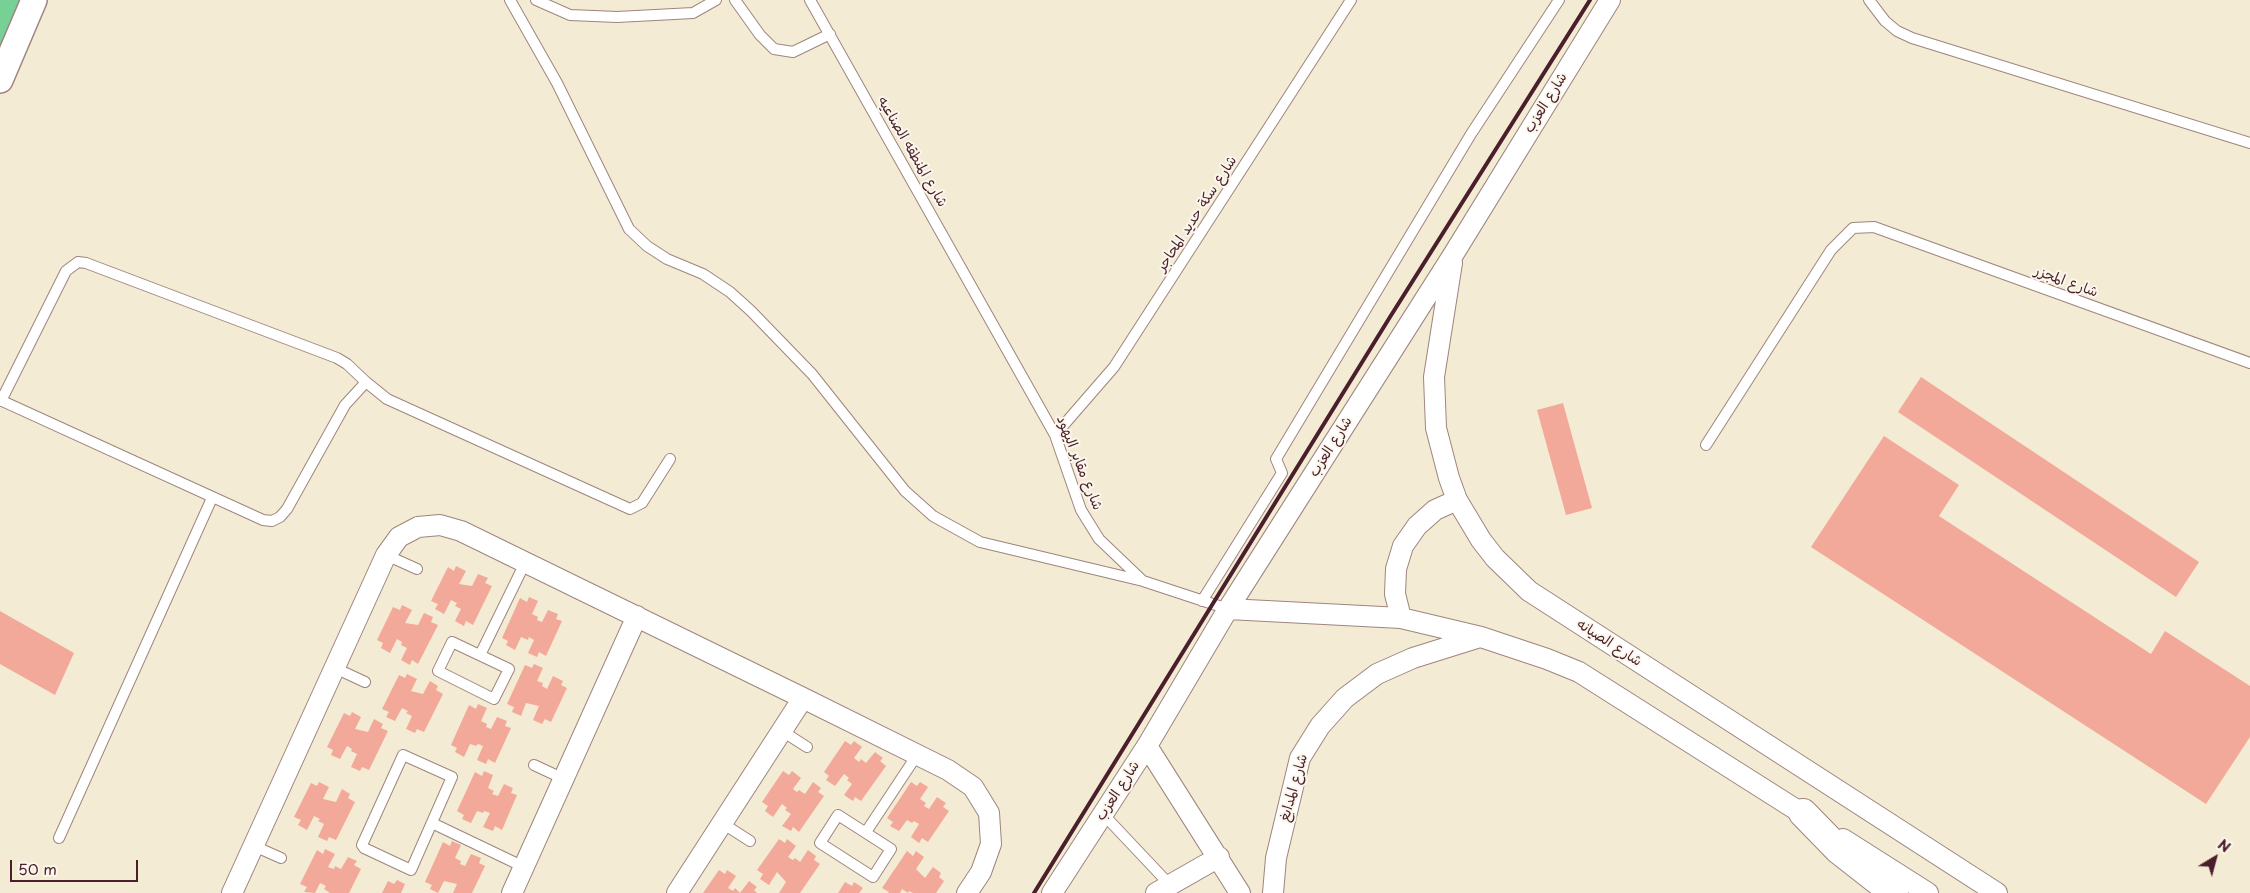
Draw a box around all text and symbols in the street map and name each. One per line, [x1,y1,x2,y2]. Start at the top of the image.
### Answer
street label: شارع العزب [1521,70,1571,136]
street label: شارع المنطقه الصناعيه [874,94,950,210]
street label: شارع سكة حديد المحاجر [1153,153,1241,275]
street label: شارع المجزر [2032,263,2100,301]
street label: شارع مقابر اليهود [1052,413,1106,513]
street label: شارع العزب [1306,414,1356,480]
street label: شارع الصيانه [1573,616,1645,670]
street label: شارع المدابغ [1276,752,1312,824]
street label: شارع العزب [1093,758,1143,824]
north arrow [2190,833,2240,883]
text: N [2214,834,2235,857]
scale bar [12,850,140,882]
text: 50 m [18,857,57,880]

